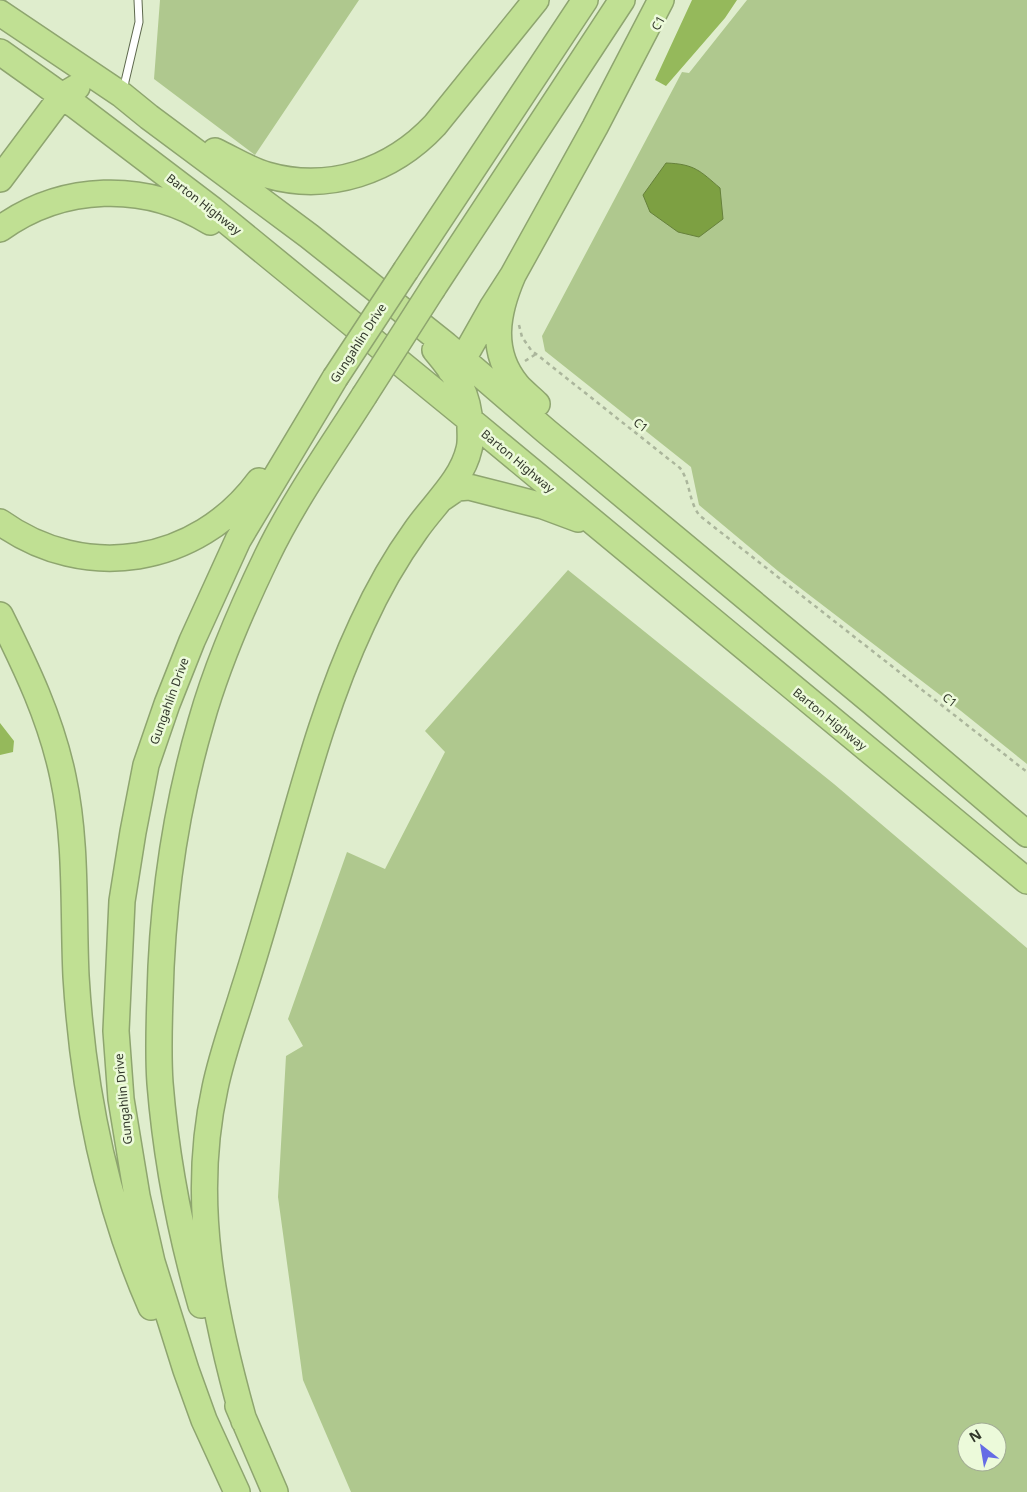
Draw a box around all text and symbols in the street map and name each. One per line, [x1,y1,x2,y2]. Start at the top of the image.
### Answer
street label: C1 [647,13,669,33]
street label: Barton Highway [163,169,246,239]
street label: Gungahlin Drive [326,300,390,386]
street label: C1 [630,414,652,436]
street label: Barton Highway [478,425,559,497]
street label: Gungahlin Drive [145,655,193,747]
street label: Barton Highway [789,684,871,755]
street label: C1 [939,689,961,711]
street label: Gungahlin Drive [110,1052,136,1145]
north arrow [957,1422,1007,1472]
text: N [965,1424,985,1447]

